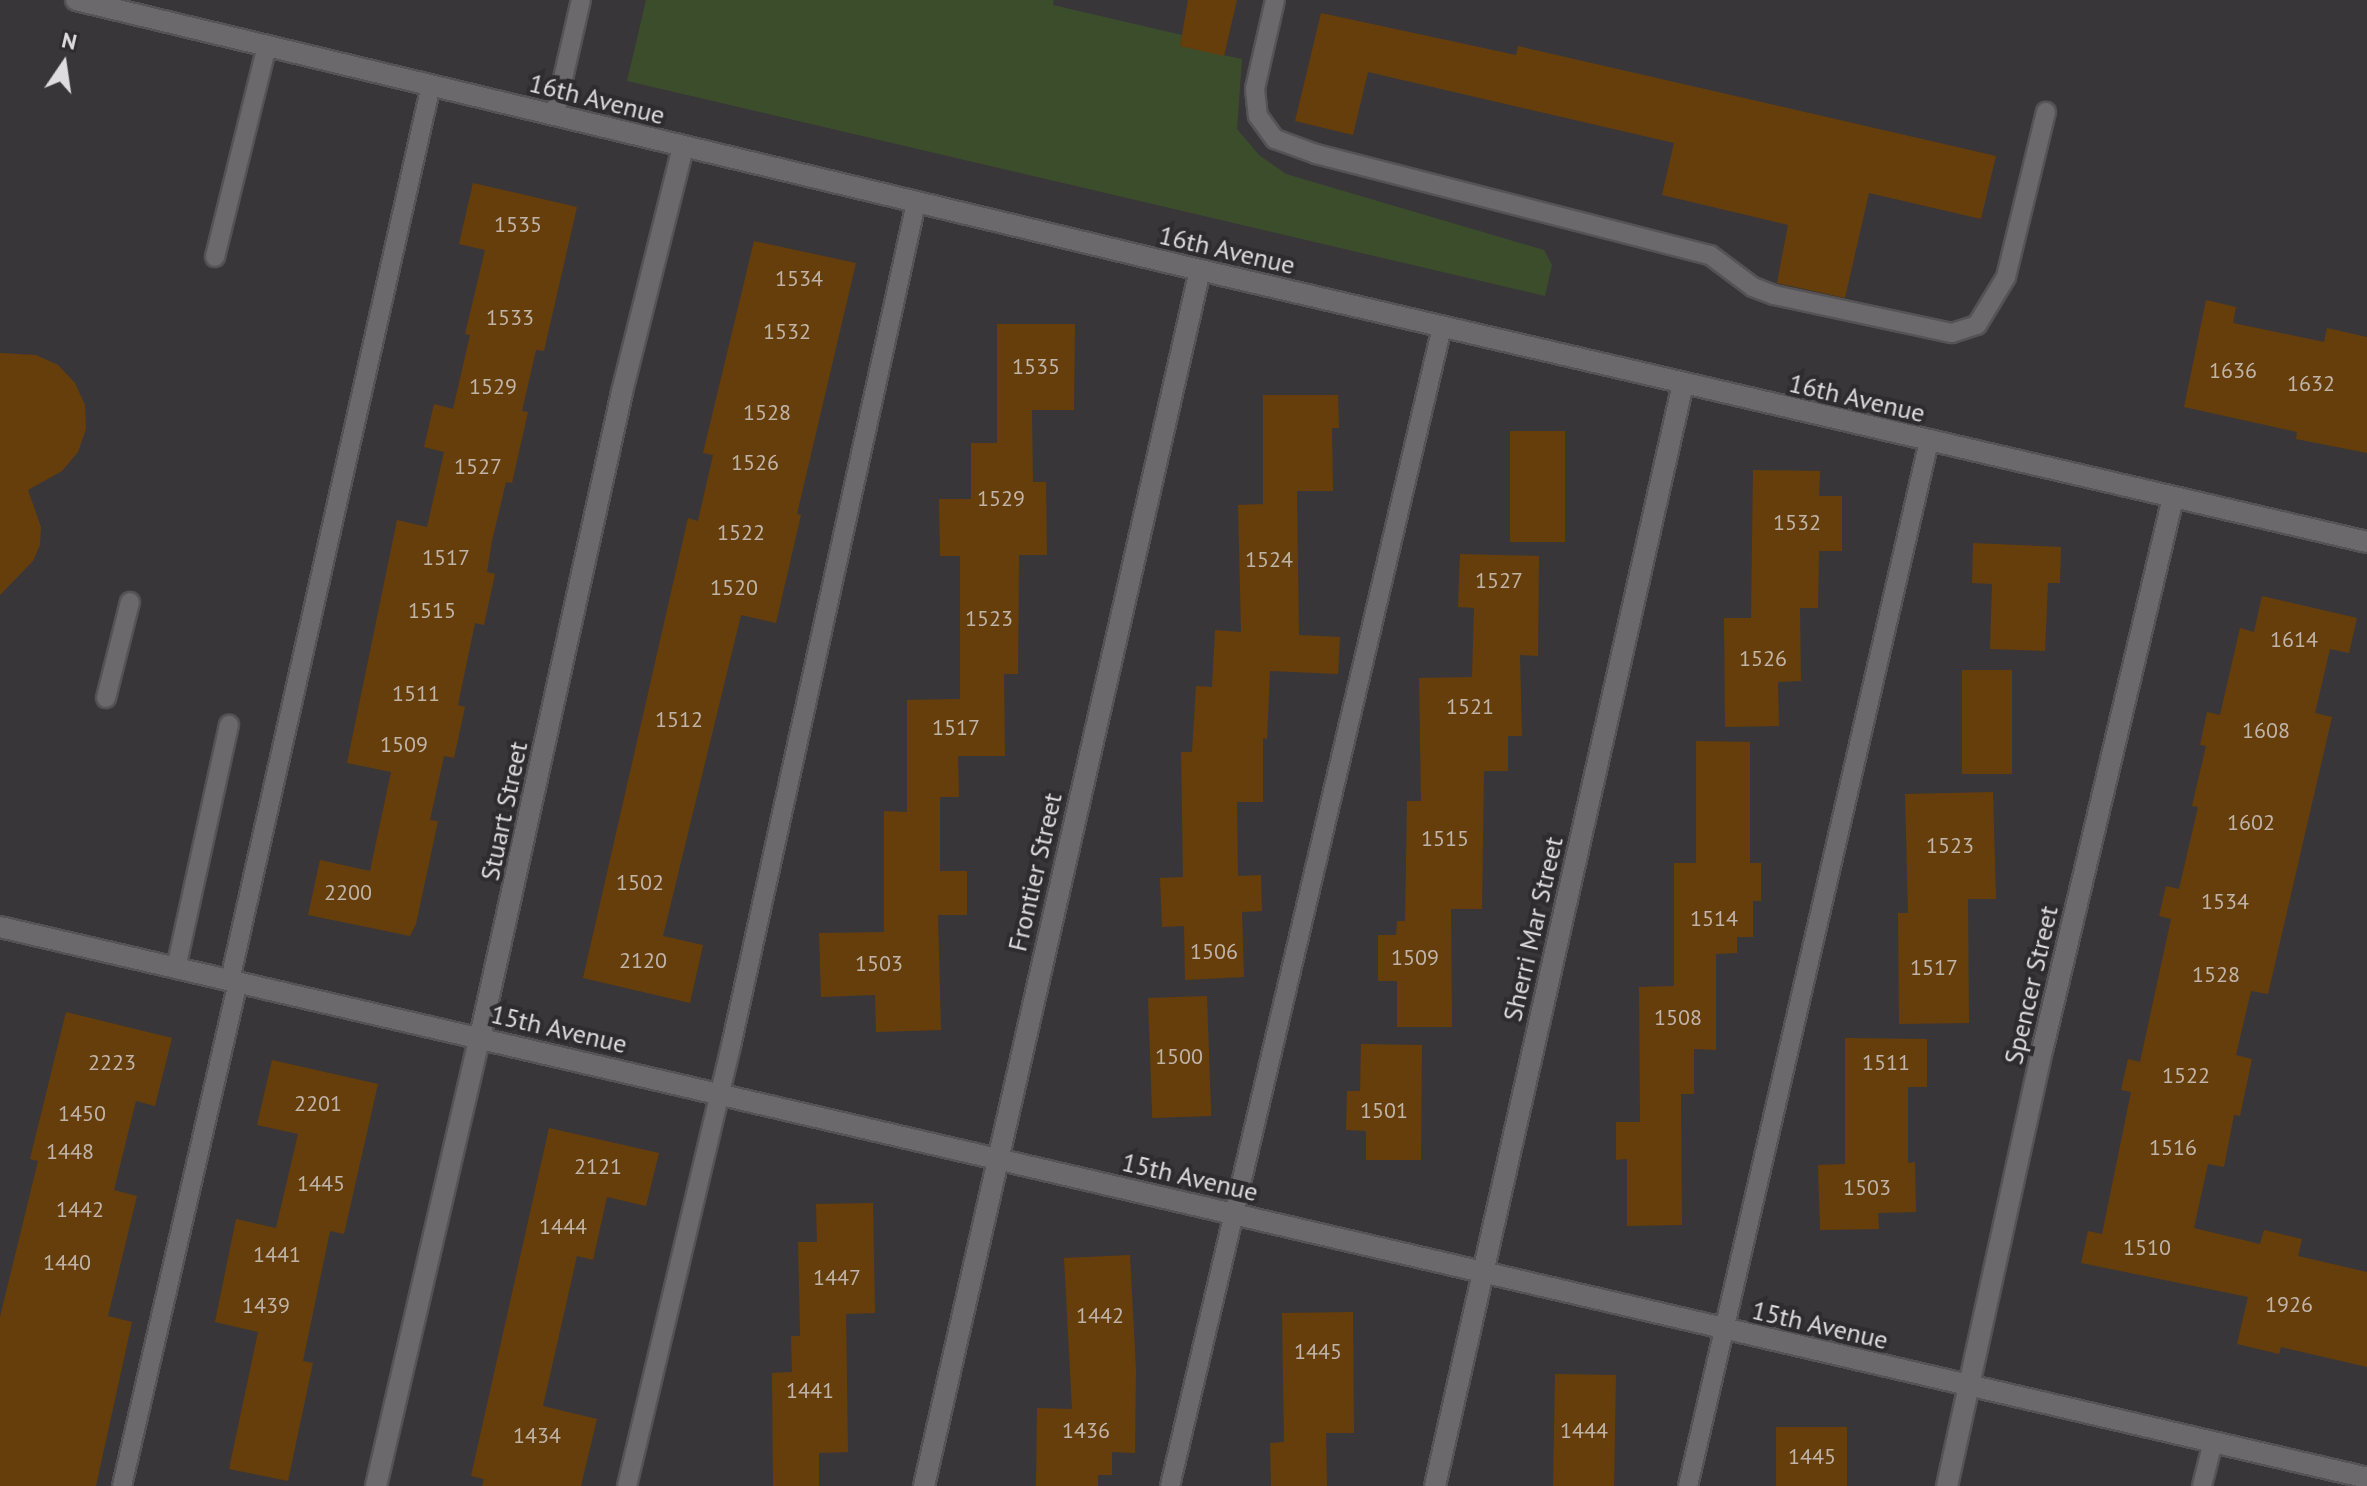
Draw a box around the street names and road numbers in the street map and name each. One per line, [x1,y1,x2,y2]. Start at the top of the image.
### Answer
street label: 16th Avenue [526,67,668,131]
street label: 16th Avenue [1156,219,1298,281]
street label: 16th Avenue [1786,367,1928,429]
street label: Stuart Street [474,739,534,883]
street label: Frontier Street [1002,790,1068,954]
street label: Sherri Mar Street [1497,834,1569,1024]
street label: Spencer Street [1998,903,2064,1067]
street label: 15th Avenue [488,998,630,1060]
street label: 15th Avenue [1119,1146,1261,1208]
street label: 15th Avenue [1749,1294,1891,1356]

